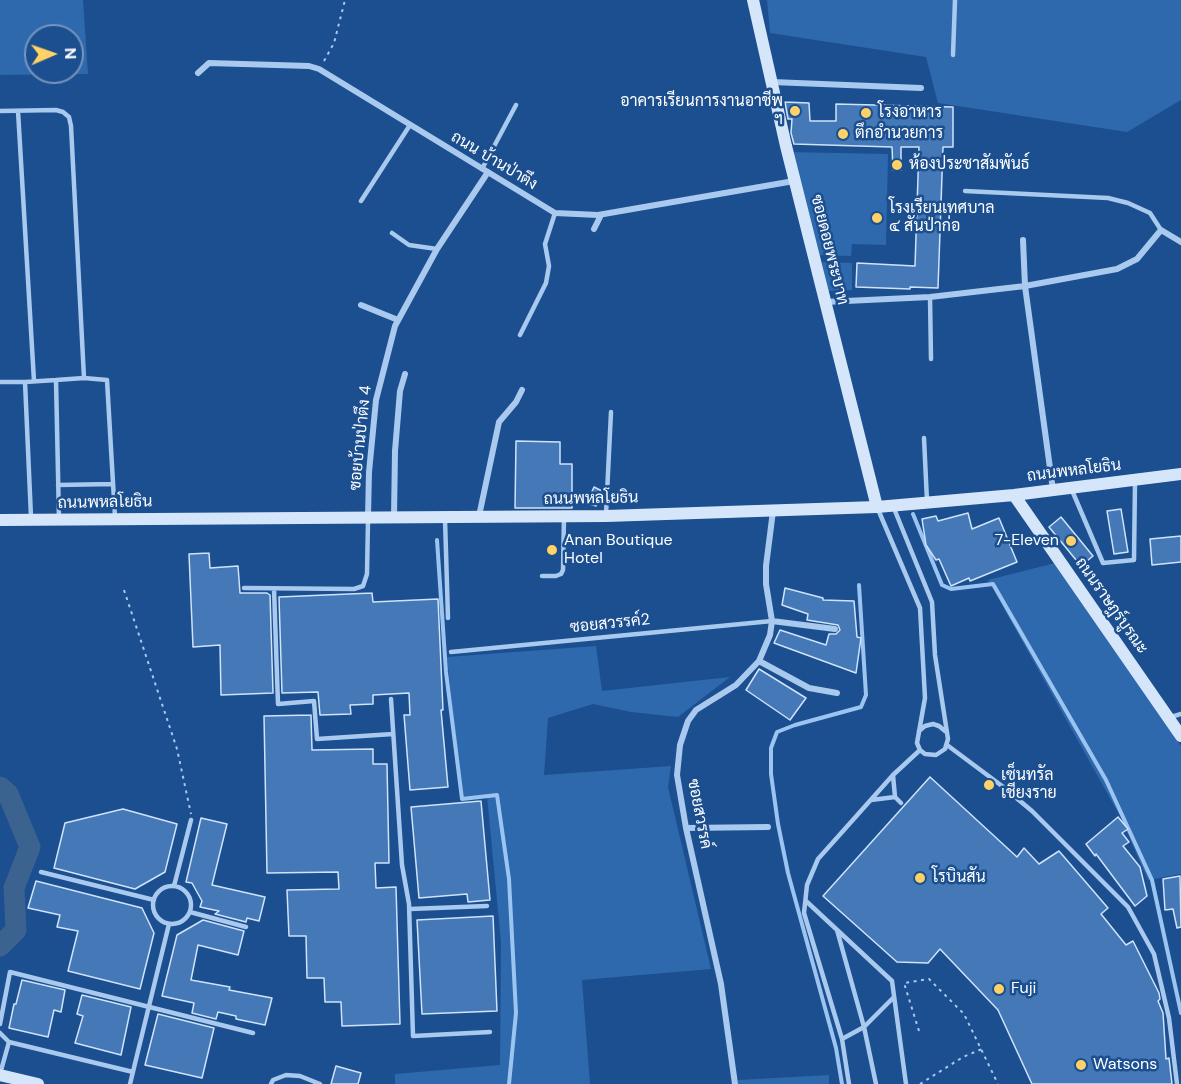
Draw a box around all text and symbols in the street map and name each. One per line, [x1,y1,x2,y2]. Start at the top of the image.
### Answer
north arrow [24,24,84,84]
text: N [60,47,81,60]
place label: อาคารเรียนการงานอาชีพ ฯ [620,92,783,130]
place label: โรงอาหาร [878,103,942,123]
marker: อาคารเรียนการงานอาชีพ ฯ [788,104,802,118]
marker: โรงอาหาร [859,106,873,120]
place label: ตึกอำนวยการ [855,124,943,144]
marker: ตึกอำนวยการ [836,127,850,141]
street label: ถนน บ้านป่าตึง [447,128,541,194]
place label: ห้องประชาสัมพันธ์ [909,155,1030,175]
marker: ห้องประชาสัมพันธ์ [890,158,904,172]
street label: ซอยดอยพระบาท [806,193,852,307]
place label: โรงเรียนเทศบาล ๔ สันป่าก่อ [889,199,995,237]
marker: โรงเรียนเทศบาล ๔ สันป่าก่อ [870,211,884,225]
street label: ซอยบ้านป่าตึง 4 [346,384,376,492]
street label: ถนนพหลโยธิน [1026,456,1122,486]
street label: ถนนพหลโยธิน [543,489,639,509]
street label: ถนนพหลโยธิน [57,493,153,513]
place label: Anan Boutique Hotel [564,531,673,569]
place label: 7-Eleven [995,531,1059,551]
marker: 7-Eleven [1064,534,1078,548]
marker: Anan Boutique Hotel [545,543,559,557]
street label: ถนนราษฎร์บูรณะ [1071,554,1151,658]
street label: ซอยสวรรค์2 [569,610,651,638]
place label: เซ็นทรัล เชียงราย [1001,766,1057,804]
street label: ซอยสวรรค์ [683,777,715,851]
marker: เซ็นทรัล เชียงราย [982,778,996,792]
place label: โรบินสัน [932,868,986,888]
marker: โรบินสัน [913,871,927,885]
place label: Fuji [1011,979,1036,999]
marker: Fuji [992,982,1006,996]
place label: Watsons [1093,1055,1157,1075]
marker: Watsons [1074,1058,1088,1072]

